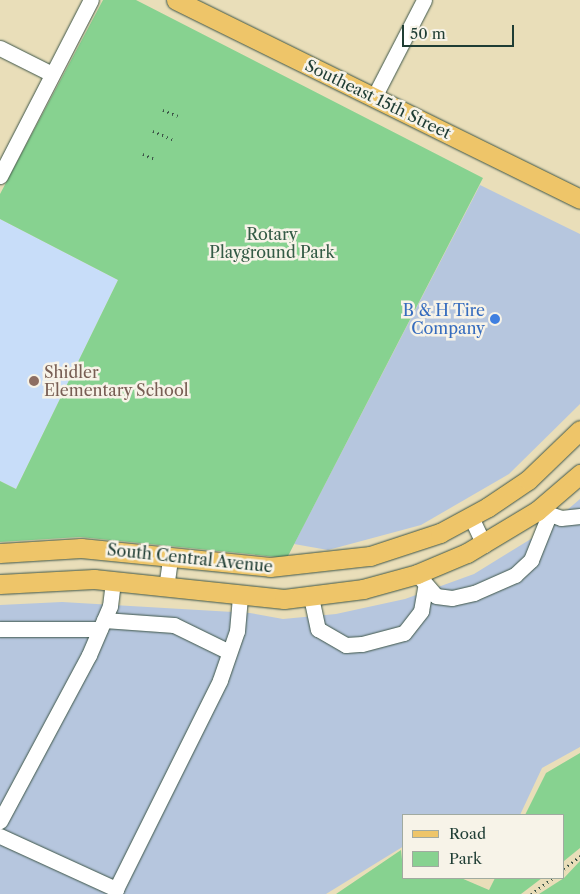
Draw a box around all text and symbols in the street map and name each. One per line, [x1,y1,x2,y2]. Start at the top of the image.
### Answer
scale bar [405,15,518,47]
text: 50 m [410,24,446,43]
street label: Southeast 15th Street [302,55,454,143]
park label: Rotary Playground Park [209,224,335,262]
place label: B & H Tire Company [402,300,485,338]
marker: B & H Tire Company [489,313,501,325]
place label: Shidler Elementary School [44,362,189,400]
marker: Shidler Elementary School [28,375,40,387]
street label: South Central Avenue [106,540,274,576]
legend [402,814,565,879]
text: Road [449,824,486,843]
text: Park [449,849,482,868]

